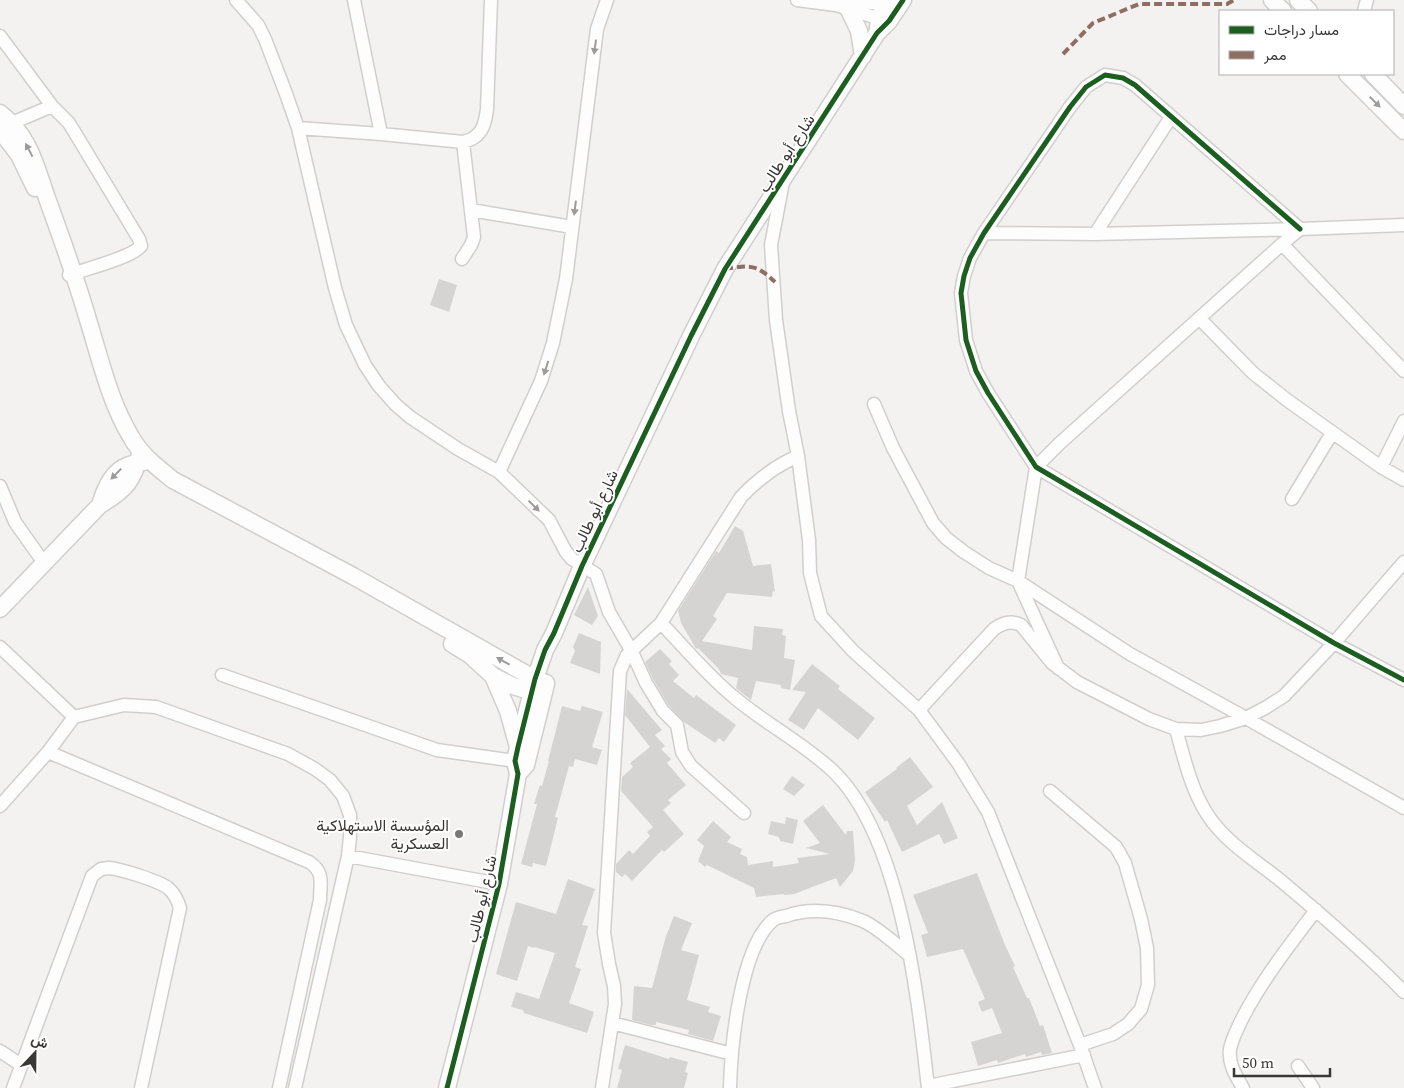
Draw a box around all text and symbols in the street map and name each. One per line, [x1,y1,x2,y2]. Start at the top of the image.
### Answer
legend [1219,10,1394,75]
text: مسار دراجات [1264,19,1339,40]
one-way arrow [591,39,599,55]
text: ممر [1263,44,1286,65]
one-way arrow [1369,96,1381,108]
street label: شارع أبو طالب [752,110,820,197]
one-way arrow [25,142,33,157]
one-way arrow [571,201,579,217]
one-way arrow [541,361,549,376]
street label: شارع أبو طالب [565,466,624,557]
one-way arrow [110,468,122,480]
one-way arrow [528,500,540,512]
one-way arrow [496,656,510,665]
place label: المؤسسة الاستهلاكية العسكرية [316,814,449,854]
marker: المؤسسة الاستهلاكية العسكرية [453,828,465,840]
street label: شارع أبو طالب [460,853,503,945]
north arrow [10,1028,60,1078]
text: ش [28,1029,52,1053]
scale bar [1234,1046,1330,1078]
text: 50 m [1242,1052,1274,1073]

